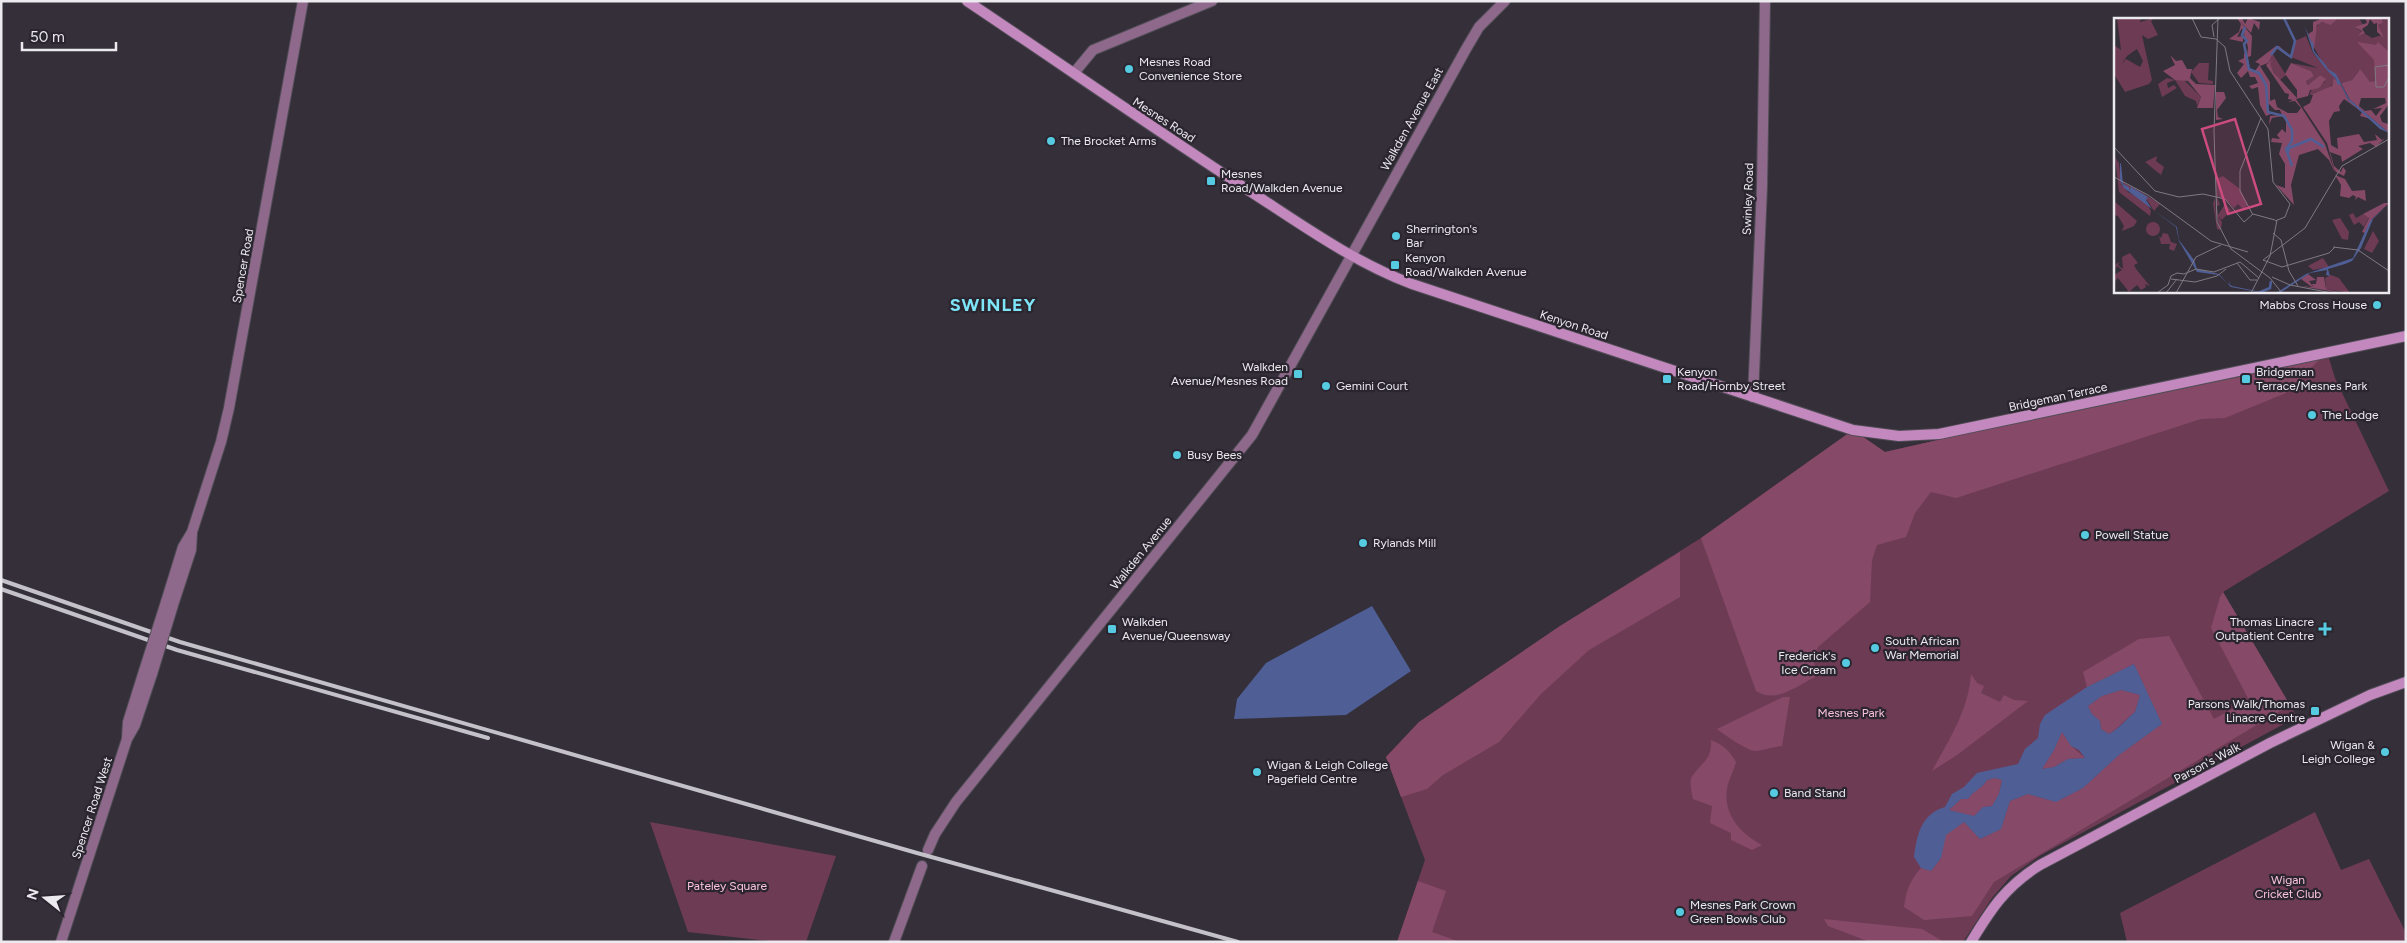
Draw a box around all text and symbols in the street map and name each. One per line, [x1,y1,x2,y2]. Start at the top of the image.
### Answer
inset map [2114,18,2390,292]
scale bar [22,20,116,52]
text: 50 m [30,28,65,46]
place label: Mesnes Road Convenience Store [1139,55,1242,83]
marker: Mesnes Road Convenience Store [1123,63,1135,75]
street label: Walkden Avenue East [1378,65,1446,173]
street label: Mesnes Road [1130,95,1198,145]
place label: The Brocket Arms [1061,134,1157,148]
marker: The Brocket Arms [1045,135,1057,147]
street label: Swinley Road [1740,163,1756,235]
place label: Mesnes Road/Walkden Avenue [1221,167,1343,195]
marker: Mesnes Road/Walkden Avenue [1205,175,1217,187]
place label: Sherrington's Bar [1406,222,1478,250]
street label: Spencer Road [230,228,256,304]
marker: Sherrington's Bar [1390,230,1402,242]
place label: Kenyon Road/Walkden Avenue [1405,251,1527,279]
marker: Kenyon Road/Walkden Avenue [1389,259,1401,271]
district label: SWINLEY [950,294,1036,316]
place label: Mabbs Cross House [2259,298,2367,312]
marker: Mabbs Cross House [2371,299,2383,311]
street label: Kenyon Road [1538,307,1610,343]
place label: Walkden Avenue/Mesnes Road [1171,360,1288,388]
place label: Kenyon Road/Hornby Street [1677,365,1786,393]
place label: Bridgeman Terrace/Mesnes Park [2256,365,2367,393]
marker: Walkden Avenue/Mesnes Road [1292,368,1304,380]
marker: Kenyon Road/Hornby Street [1661,373,1673,385]
marker: Bridgeman Terrace/Mesnes Park [2240,373,2252,385]
place label: Gemini Court [1336,379,1408,393]
marker: Gemini Court [1320,380,1332,392]
street label: Bridgeman Terrace [2007,380,2109,414]
place label: The Lodge [2322,408,2379,422]
marker: The Lodge [2306,409,2318,421]
place label: Busy Bees [1187,448,1242,462]
marker: Busy Bees [1171,449,1183,461]
street label: Walkden Avenue [1107,514,1175,592]
place label: Powell Statue [2095,528,2169,542]
marker: Powell Statue [2079,529,2091,541]
place label: Rylands Mill [1373,536,1436,550]
marker: Rylands Mill [1357,537,1369,549]
place label: Walkden Avenue/Queensway [1122,615,1231,643]
place label: Thomas Linacre Outpatient Centre [2215,615,2314,643]
marker: Thomas Linacre Outpatient Centre [2318,622,2332,636]
marker: Walkden Avenue/Queensway [1106,623,1118,635]
place label: South African War Memorial [1885,634,1959,662]
marker: South African War Memorial [1869,642,1881,654]
place label: Frederick's Ice Cream [1778,649,1836,677]
marker: Frederick's Ice Cream [1840,657,1852,669]
place label: Parsons Walk/Thomas Linacre Centre [2188,697,2305,725]
marker: Parsons Walk/Thomas Linacre Centre [2309,705,2321,717]
park label: Mesnes Park [1818,706,1885,720]
place label: Wigan & Leigh College [2302,738,2375,766]
street label: Parson's Walk [2172,740,2243,786]
marker: Wigan & Leigh College [2379,746,2391,758]
street label: Spencer Road West [69,755,115,861]
place label: Wigan & Leigh College Pagefield Centre [1267,758,1389,786]
marker: Wigan & Leigh College Pagefield Centre [1251,766,1263,778]
place label: Band Stand [1784,786,1846,800]
marker: Band Stand [1768,787,1780,799]
north arrow [20,873,70,923]
park label: Wigan Cricket Club [2255,873,2321,901]
park label: Pateley Square [687,879,767,893]
text: N [23,887,43,902]
place label: Mesnes Park Crown Green Bowls Club [1690,898,1796,926]
marker: Mesnes Park Crown Green Bowls Club [1674,906,1686,918]

